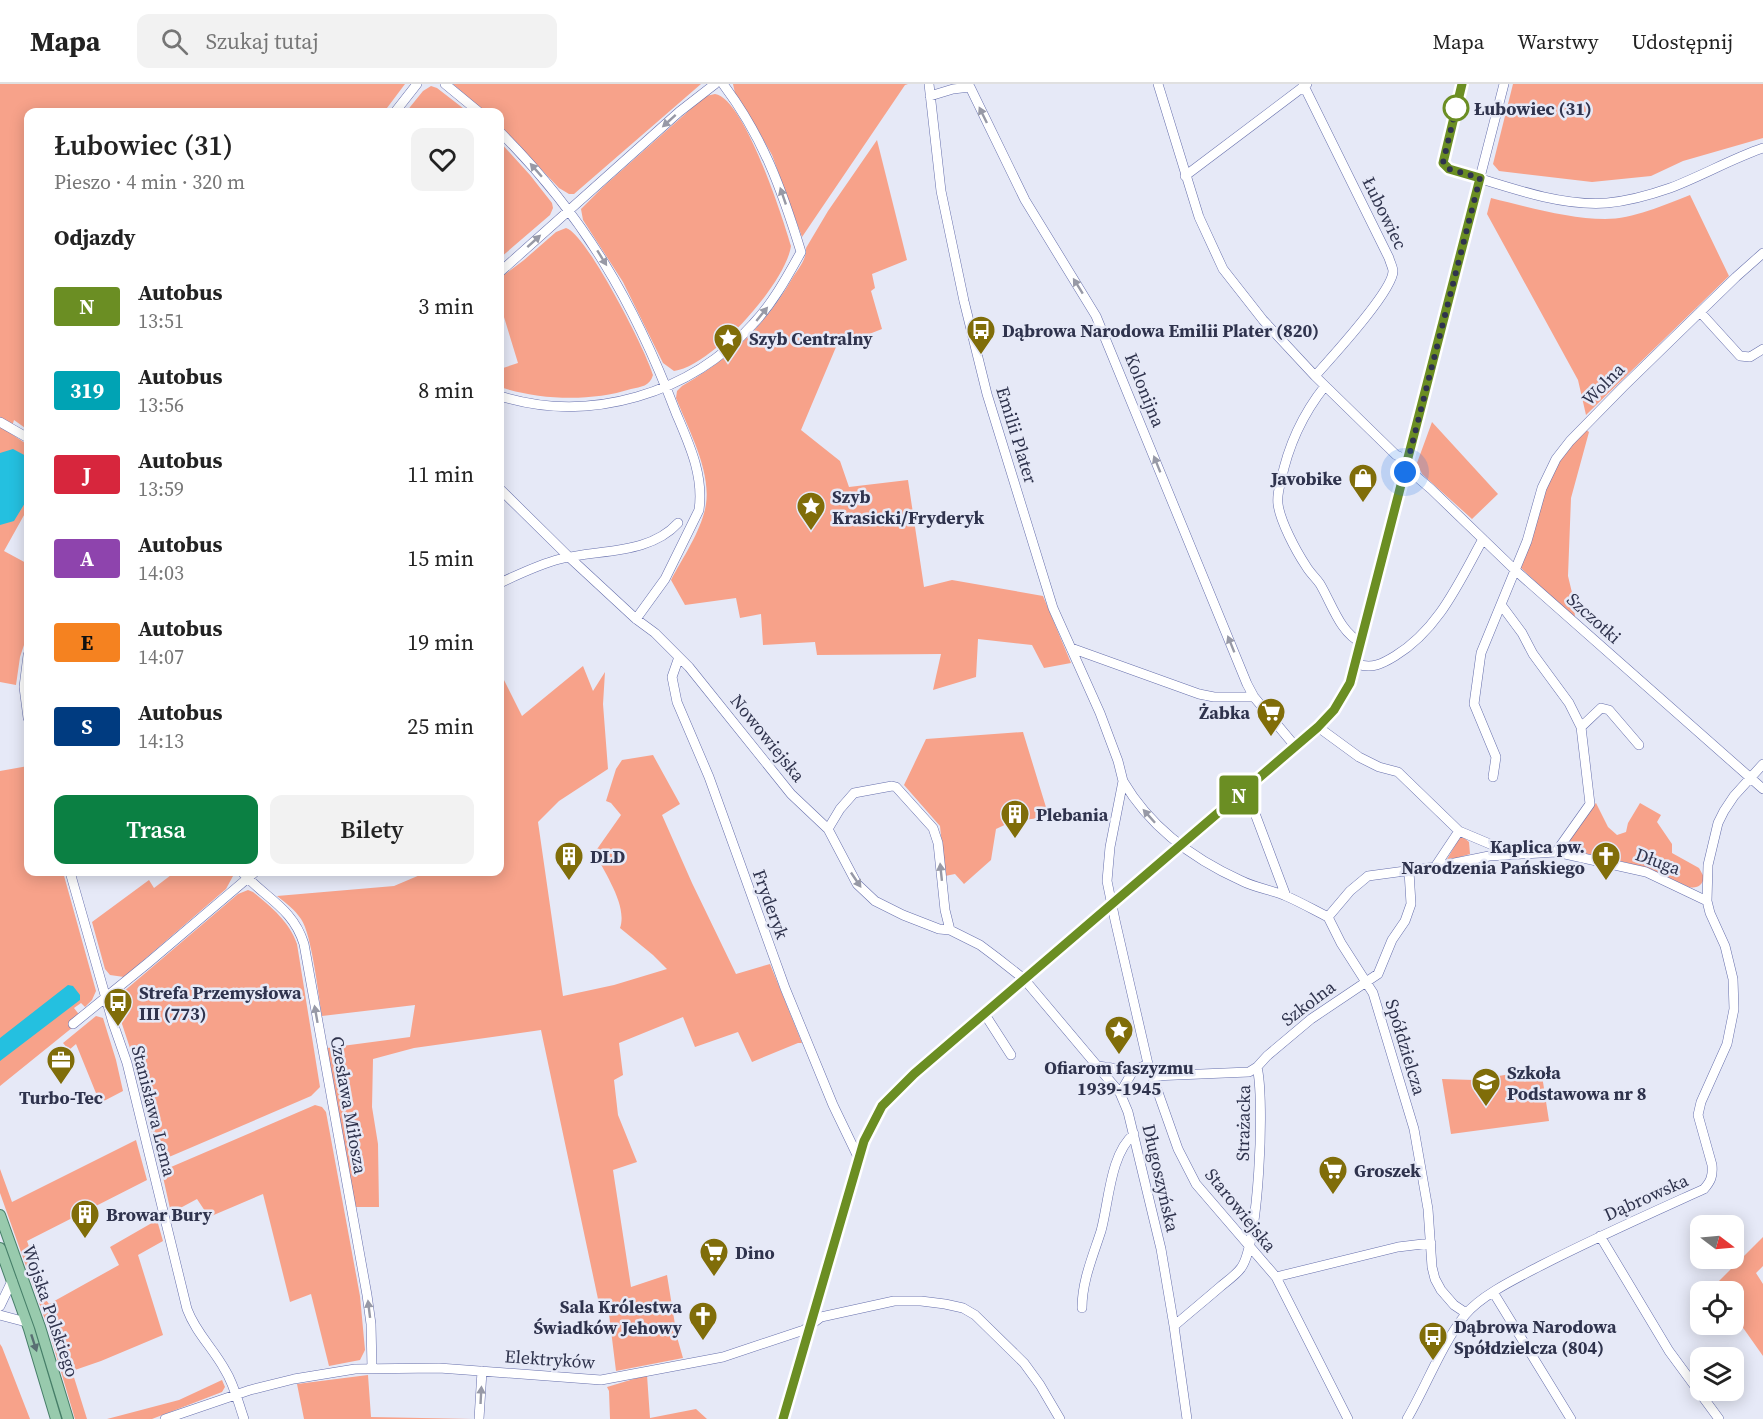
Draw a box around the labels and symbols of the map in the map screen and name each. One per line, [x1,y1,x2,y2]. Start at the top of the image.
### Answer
marker: Łubowiec (31) [1443,95,1469,121]
place label: Łubowiec (31) [1474,96,1592,121]
one-way arrow [979,107,988,124]
one-way arrow [662,114,677,127]
one-way arrow [530,163,543,178]
street label: Łubowiec [1357,172,1413,254]
one-way arrow [778,187,787,205]
one-way arrow [527,234,542,248]
one-way arrow [597,250,608,266]
one-way arrow [1072,278,1083,294]
one-way arrow [755,306,767,321]
bus stop icon: Dąbrowa Narodowa Emilii Plater (820) [965,314,997,356]
place label: Dąbrowa Narodowa Emilii Plater (820) [1002,318,1319,343]
place icon: Szyb Centralny [712,322,744,364]
place label: Szyb Centralny [749,326,873,351]
street label: Kolonijna [1119,349,1171,432]
street label: Wolna [1576,356,1631,411]
street label: Emilii Plater [990,383,1044,487]
one-way arrow [1152,454,1162,472]
your location [1390,457,1420,487]
shop icon: Javobike [1347,462,1379,504]
place label: Javobike [1270,466,1342,491]
place label: Szyb Krasicki/Fryderyk [832,484,985,530]
place icon: Szyb Krasicki/Fryderyk [795,490,827,532]
street label: Szczotki [1561,587,1627,649]
one-way arrow [1226,635,1235,653]
street label: Nowowiejska [725,689,812,788]
supermarket icon: Żabka [1255,696,1287,738]
place label: Żabka [1199,700,1250,725]
line badge: N [1220,776,1258,814]
building icon: Plebania [999,798,1031,840]
place label: Plebania [1036,802,1109,827]
one-way arrow [1143,809,1156,824]
place label: Kaplica pw. Narodzenia Pańskiego [1401,834,1585,880]
building icon: DLD [553,840,585,882]
church icon: Kaplica pw. Narodzenia Pańskiego [1590,840,1622,882]
street label: Długa [1632,841,1685,881]
place label: DLD [590,844,626,869]
one-way arrow [936,863,946,882]
street label: Fryderyk [747,866,795,943]
one-way arrow [850,872,861,888]
street label: Szkolna [1276,974,1341,1032]
place label: Strefa Przemysłowa III (773) [139,980,302,1026]
bus stop icon: Strefa Przemysłowa III (773) [102,986,134,1028]
street label: Spółdzielcza [1380,996,1433,1099]
one-way arrow [312,1004,321,1023]
place icon: Ofiarom faszyzmu 1939-1945 [1103,1014,1135,1056]
street label: Czesława Miłosza [325,1034,374,1177]
street label: Stanisława Lema [126,1043,183,1180]
office icon: Turbo-Tec [45,1044,77,1086]
place label: Ofiarom faszyzmu 1939-1945 [1044,1055,1194,1101]
place label: Szkoła Podstawowa nr 8 [1507,1060,1646,1106]
school or university icon: Szkoła Podstawowa nr 8 [1470,1066,1502,1108]
street label: Strażacka [1230,1084,1256,1161]
place label: Turbo-Tec [19,1085,103,1110]
street label: Długoszyńska [1136,1122,1186,1235]
supermarket icon: Groszek [1317,1154,1349,1196]
place label: Groszek [1354,1158,1421,1183]
street label: Starowiejska [1199,1163,1283,1258]
street label: Dąbrowska [1600,1167,1693,1227]
building icon: Browar Bury [69,1198,101,1240]
place label: Browar Bury [106,1202,212,1227]
north arrow [1690,1215,1744,1269]
supermarket icon: Dino [698,1236,730,1278]
place label: Dino [735,1240,775,1265]
street label: Wojska Polskiego [17,1242,85,1380]
place label: Sala Królestwa Świadków Jehowy [533,1294,682,1340]
one-way arrow [364,1300,374,1319]
church icon: Sala Królestwa Świadków Jehowy [687,1300,719,1342]
place label: Dąbrowa Narodowa Spółdzielcza (804) [1454,1314,1617,1360]
bus stop icon: Dąbrowa Narodowa Spółdzielcza (804) [1417,1320,1449,1362]
one-way arrow [29,1334,39,1352]
street label: Elektryków [504,1343,596,1375]
one-way arrow [476,1385,485,1404]

